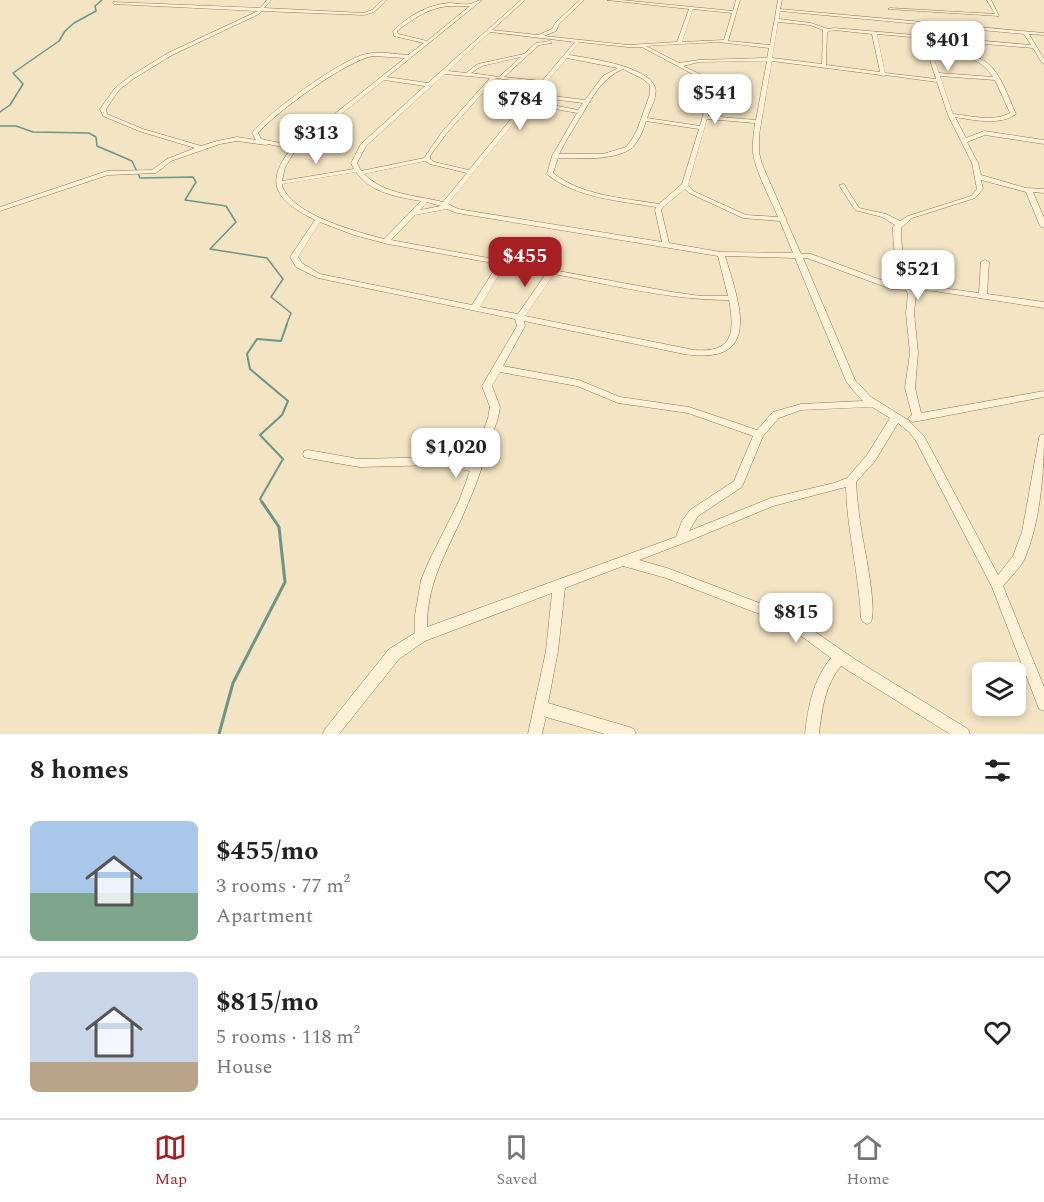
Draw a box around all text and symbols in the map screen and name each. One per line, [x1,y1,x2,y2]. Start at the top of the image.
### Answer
pin: $401 [912,21,984,72]
text: $401 [926,25,970,55]
pin: $541 [679,74,751,125]
text: $541 [693,78,737,108]
pin: $784 [484,80,556,131]
text: $784 [498,84,542,114]
pin: $313 [280,114,352,165]
text: $313 [294,118,338,148]
pin: $455 [489,237,561,288]
text: $455 [503,241,547,271]
pin: $521 [882,250,954,301]
text: $521 [896,254,940,284]
pin: $1,020 [407,428,505,479]
text: $1,020 [425,432,487,462]
pin: $815 [760,593,832,644]
text: $815 [774,597,818,627]
map controls [972,662,1026,716]
button: layers [972,662,1026,716]
text: 8 homes [30,750,129,790]
icon: filters [981,754,1014,787]
text: $455/mo [216,831,319,871]
icon: home [78,845,150,917]
icon: heart [981,865,1014,898]
text: 3 rooms · 77 m² [216,871,350,901]
text: Apartment [216,901,313,931]
text: $815/mo [216,982,319,1022]
icon: home [78,996,150,1068]
icon: heart [981,1016,1014,1049]
text: 5 rooms · 118 m² [216,1022,360,1052]
text: House [216,1052,273,1082]
tab: Map [154,1131,187,1191]
tab: Saved [496,1131,537,1191]
tab: Home [846,1131,890,1191]

